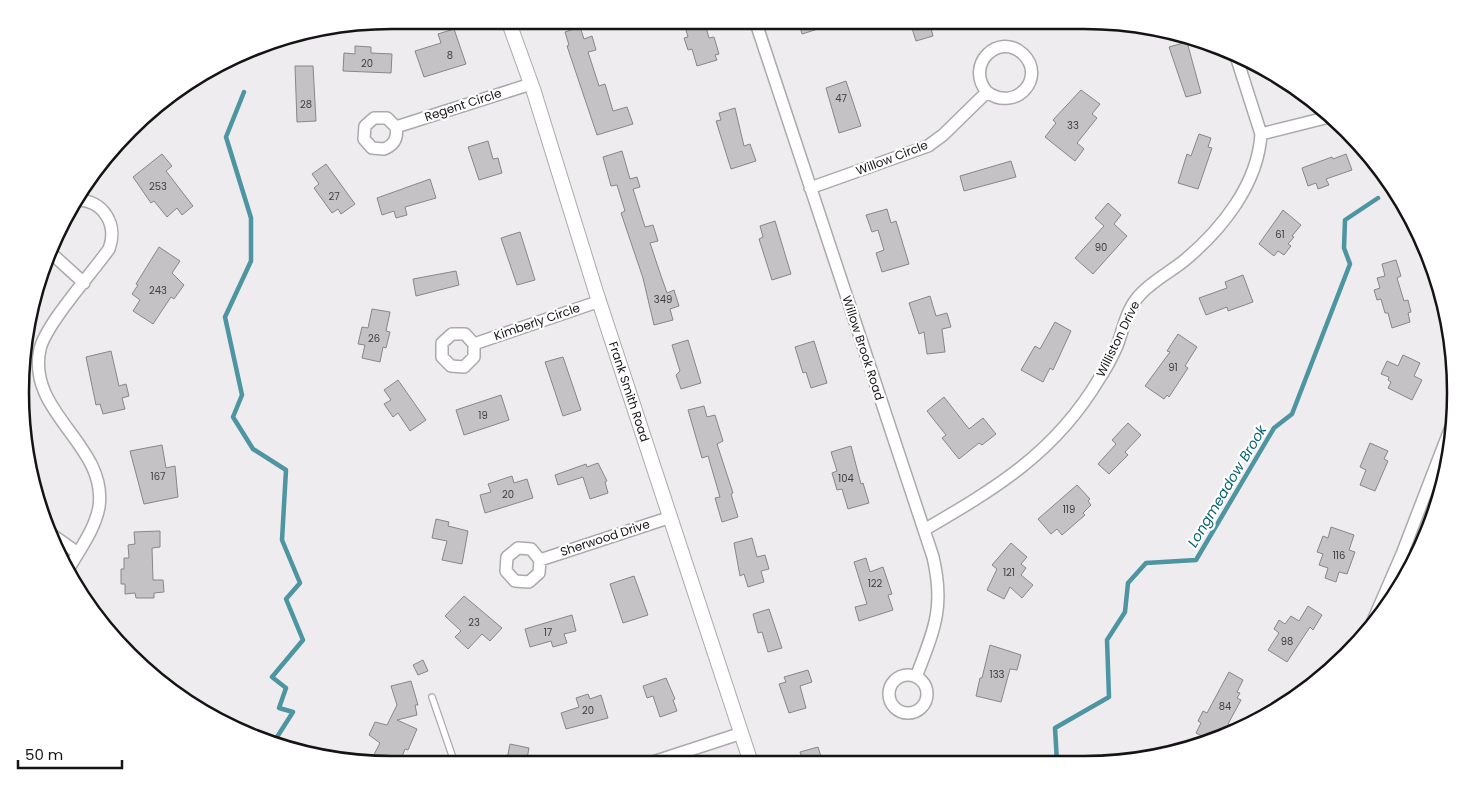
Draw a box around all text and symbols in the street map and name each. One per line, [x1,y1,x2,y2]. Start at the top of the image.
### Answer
house number: 8 [447,48,453,63]
house number: 20 [361,56,373,71]
street label: Regent Circle [422,84,503,125]
house number: 47 [835,91,847,106]
house number: 28 [300,97,312,112]
house number: 33 [1067,118,1079,133]
street label: Willow Circle [853,136,930,179]
house number: 253 [149,179,167,194]
house number: 27 [328,189,340,204]
house number: 61 [1275,227,1285,242]
house number: 90 [1095,240,1107,255]
house number: 243 [149,283,167,298]
house number: 349 [654,292,672,307]
street label: Willow Brook Road [839,293,888,402]
street label: Williston Drive [1092,298,1143,380]
street label: Kimberly Circle [492,299,582,344]
house number: 26 [368,331,380,346]
street label: Frank Smith Road [605,339,654,444]
house number: 91 [1168,360,1178,375]
house number: 19 [478,408,488,423]
water label: Longmeadow Brook [1183,421,1272,551]
house number: 167 [150,469,166,484]
house number: 104 [838,471,854,486]
house number: 20 [502,487,514,502]
house number: 119 [1063,502,1075,517]
street label: Sherwood Drive [558,515,652,560]
house number: 116 [1333,548,1345,563]
house number: 121 [1003,565,1015,580]
house number: 122 [868,576,883,591]
house number: 23 [468,615,480,630]
house number: 17 [544,625,553,640]
house number: 98 [1281,634,1293,649]
house number: 133 [990,667,1005,682]
house number: 84 [1219,699,1231,714]
house number: 20 [582,703,594,718]
scale bar [18,738,121,770]
text: 50 m [25,744,63,765]

